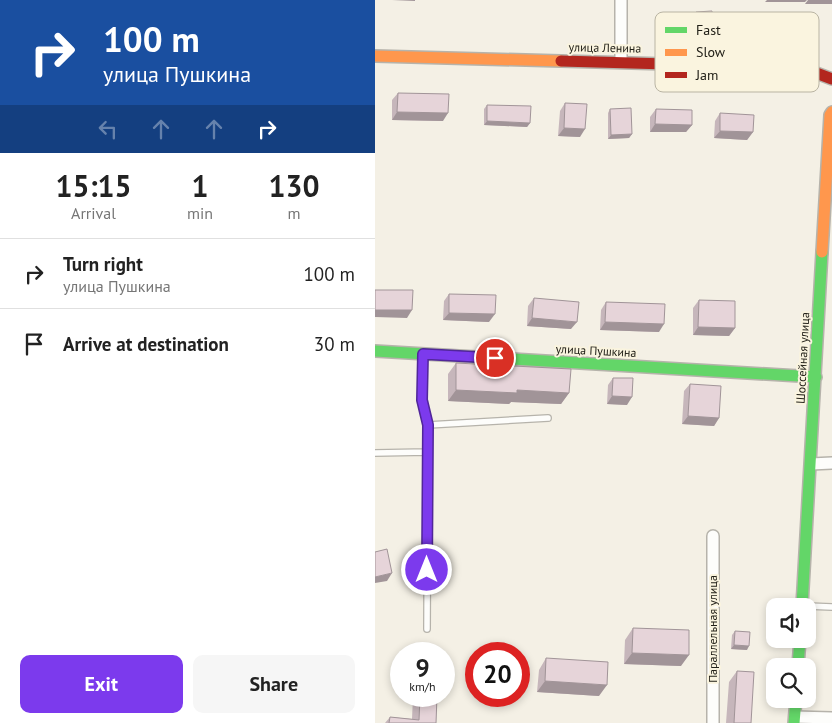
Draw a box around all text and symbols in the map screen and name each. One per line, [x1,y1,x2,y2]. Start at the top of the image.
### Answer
legend [655,12,819,92]
text: 100 m [103,16,200,62]
icon: right [20,20,85,85]
text: Fast [696,21,721,39]
street label: улица Ленина [569,39,642,56]
text: Slow [696,43,726,61]
text: улица Пушкина [103,60,251,88]
text: Jam [695,66,718,84]
icon: left [94,115,122,143]
icon: ahead [147,115,175,143]
icon: ahead [200,115,228,143]
icon: right [253,115,281,143]
text: 15:15 [55,166,132,205]
text: 1 [192,166,209,205]
text: 130 [268,166,320,205]
text: Arrival [71,203,116,223]
text: min [187,203,213,223]
text: m [288,203,301,223]
text: Turn right [63,252,143,276]
icon: right [20,260,48,288]
text: 100 m [303,262,355,286]
text: улица Пушкина [63,276,171,296]
street label: Шоссейная улица [793,312,812,404]
icon: arrive [20,330,48,358]
text: Arrive at destination [63,332,229,356]
text: 30 m [314,332,355,356]
pin [474,337,516,379]
street label: улица Пушкина [555,341,637,360]
icon: arrive [481,344,509,372]
position arrow [400,543,452,595]
street label: Параллельная улица [705,575,720,683]
map controls [766,598,816,708]
button: sound [766,598,816,648]
speed limit sign: 20 [465,642,530,707]
text: 9 [415,652,430,684]
button: Exit [20,655,183,713]
button: Share [193,655,355,713]
button: search [766,658,816,708]
text: km/h [409,679,436,694]

